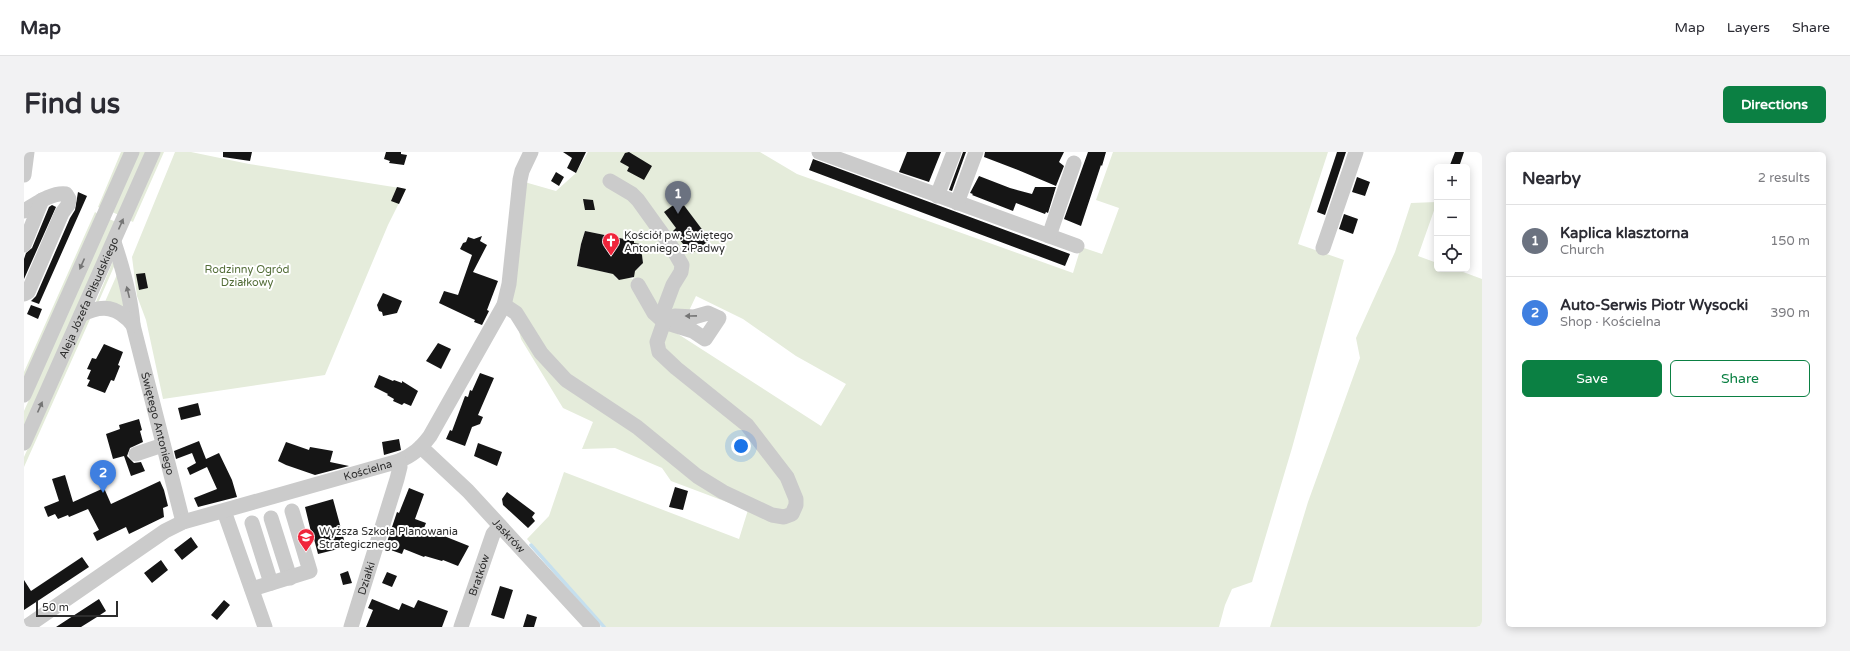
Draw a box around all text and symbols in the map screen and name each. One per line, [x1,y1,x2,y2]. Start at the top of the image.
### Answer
text: Map [20,17,61,39]
text: Map [1675,19,1705,36]
text: Layers [1727,19,1770,36]
text: Share [1792,19,1830,36]
button: Directions [1723,86,1826,123]
text: Find us [24,87,120,121]
map controls [1434,164,1470,272]
button: + [1434,164,1470,200]
text: Nearby [1522,168,1581,189]
text: 2 results [1758,170,1810,186]
pin: 1 [665,181,691,214]
button: − [1434,200,1470,236]
one-way arrow [118,219,124,230]
text: Kaplica klasztorna [1560,224,1689,242]
place label: Kościół pw. Świętego Antoniego z Padwy [624,228,734,255]
church icon: Kościół pw. Świętego Antoniego z Padwy [601,231,621,256]
text: 1 [1531,233,1539,249]
text: 150 m [1770,233,1810,249]
street label: Aleja Józefa Piłsudskiego [56,235,122,361]
button: locate [1434,236,1470,272]
text: Church [1560,242,1604,258]
one-way arrow [79,259,85,270]
park label: Rodzinny Ogród Działkowy [204,263,290,289]
one-way arrow [125,286,131,298]
text: Auto-Serwis Piotr Wysocki [1560,296,1748,314]
text: 2 [1531,305,1539,321]
text: 390 m [1770,305,1810,321]
one-way arrow [685,313,698,319]
text: Shop · Kościelna [1560,314,1661,330]
button: Save [1522,360,1662,397]
button: Share [1670,360,1810,397]
street label: Świętego Antoniego [138,370,177,477]
one-way arrow [37,401,43,413]
your location [731,436,751,456]
street label: Kościelna [342,457,394,483]
pin: 2 [90,460,116,493]
street label: Jaskrów [490,516,528,556]
place label: Wyższa Szkoła Planowania Strategicznego [319,525,458,551]
school or university icon: Wyższa Szkoła Planowania Strategicznego [296,527,316,552]
street label: Bratków [466,552,493,598]
street label: Działki [355,560,378,597]
scale bar [36,599,118,618]
text: 50 m [42,601,69,614]

